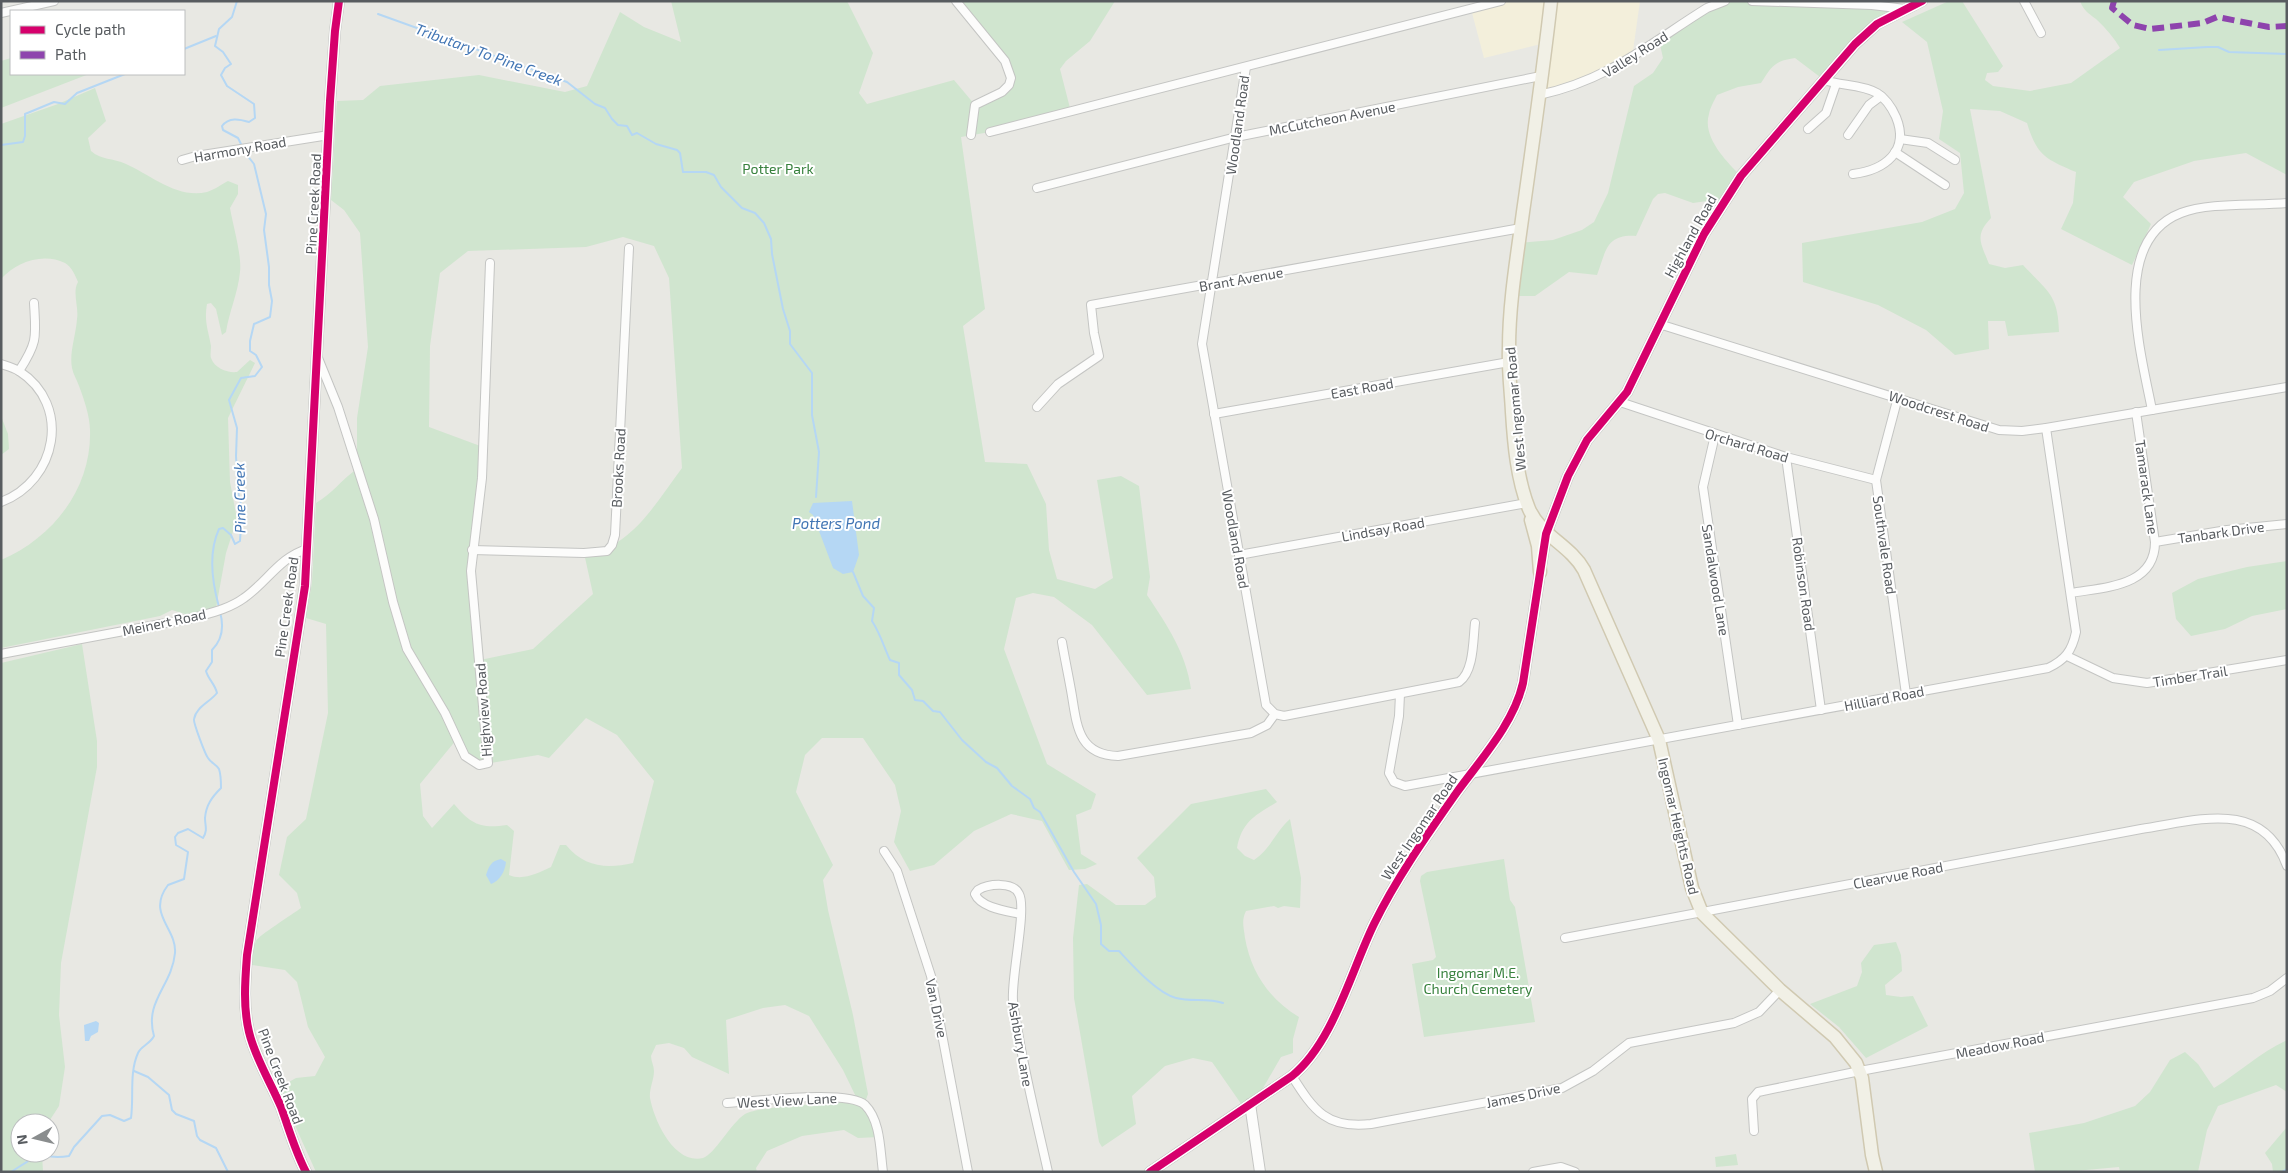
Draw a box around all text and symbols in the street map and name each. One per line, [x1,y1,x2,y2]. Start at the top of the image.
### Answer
legend [10,10,185,75]
water label: Tributary To Pine Creek [413,19,565,90]
text: Cycle path [55,20,126,38]
street label: Valley Road [1599,27,1671,81]
text: Path [55,45,86,63]
street label: Woodland Road [1222,74,1252,176]
street label: McCutcheon Avenue [1267,97,1397,139]
street label: Harmony Road [192,133,288,165]
street label: Pine Creek Road [302,153,324,255]
park label: Potter Park [742,160,814,177]
street label: Highland Road [1660,192,1720,280]
street label: Brant Avenue [1198,263,1284,295]
street label: West Ingomar Road [1501,346,1529,472]
street label: East Road [1329,374,1395,402]
street label: Woodcrest Road [1887,387,1991,435]
street label: Orchard Road [1703,424,1791,466]
street label: Brooks Road [607,428,629,508]
street label: Tamarack Lane [2132,439,2162,535]
water label: Pine Creek [229,462,249,534]
street label: Woodland Road [1219,488,1253,590]
street label: Southvale Road [1870,495,1900,595]
street label: Lindsay Road [1340,513,1426,545]
water label: Potters Pond [792,514,880,532]
street label: Tanbark Drive [2177,518,2265,546]
street label: Sandalwood Lane [1699,523,1733,637]
street label: Robinson Road [1789,536,1819,632]
street label: Pine Creek Road [271,556,301,658]
street label: Meinert Road [121,605,207,639]
street label: Timber Trail [2152,662,2229,690]
street label: Highview Road [471,663,495,757]
street label: Hilliard Road [1843,682,1925,714]
street label: Ingomar Heights Road [1655,756,1703,896]
street label: West Ingomar Road [1377,771,1461,883]
street label: Clearvue Road [1852,858,1944,892]
park label: Ingomar M.E. Church Cemetery [1424,964,1533,997]
street label: Van Drive [922,977,952,1039]
street label: Ashbury Lane [1005,1000,1037,1088]
street label: Pine Creek Road [255,1026,307,1126]
street label: Meadow Road [1954,1028,2046,1062]
street label: James Drive [1484,1079,1562,1111]
street label: West View Lane [737,1089,837,1111]
north arrow [10,1113,60,1163]
text: N [13,1134,31,1146]

